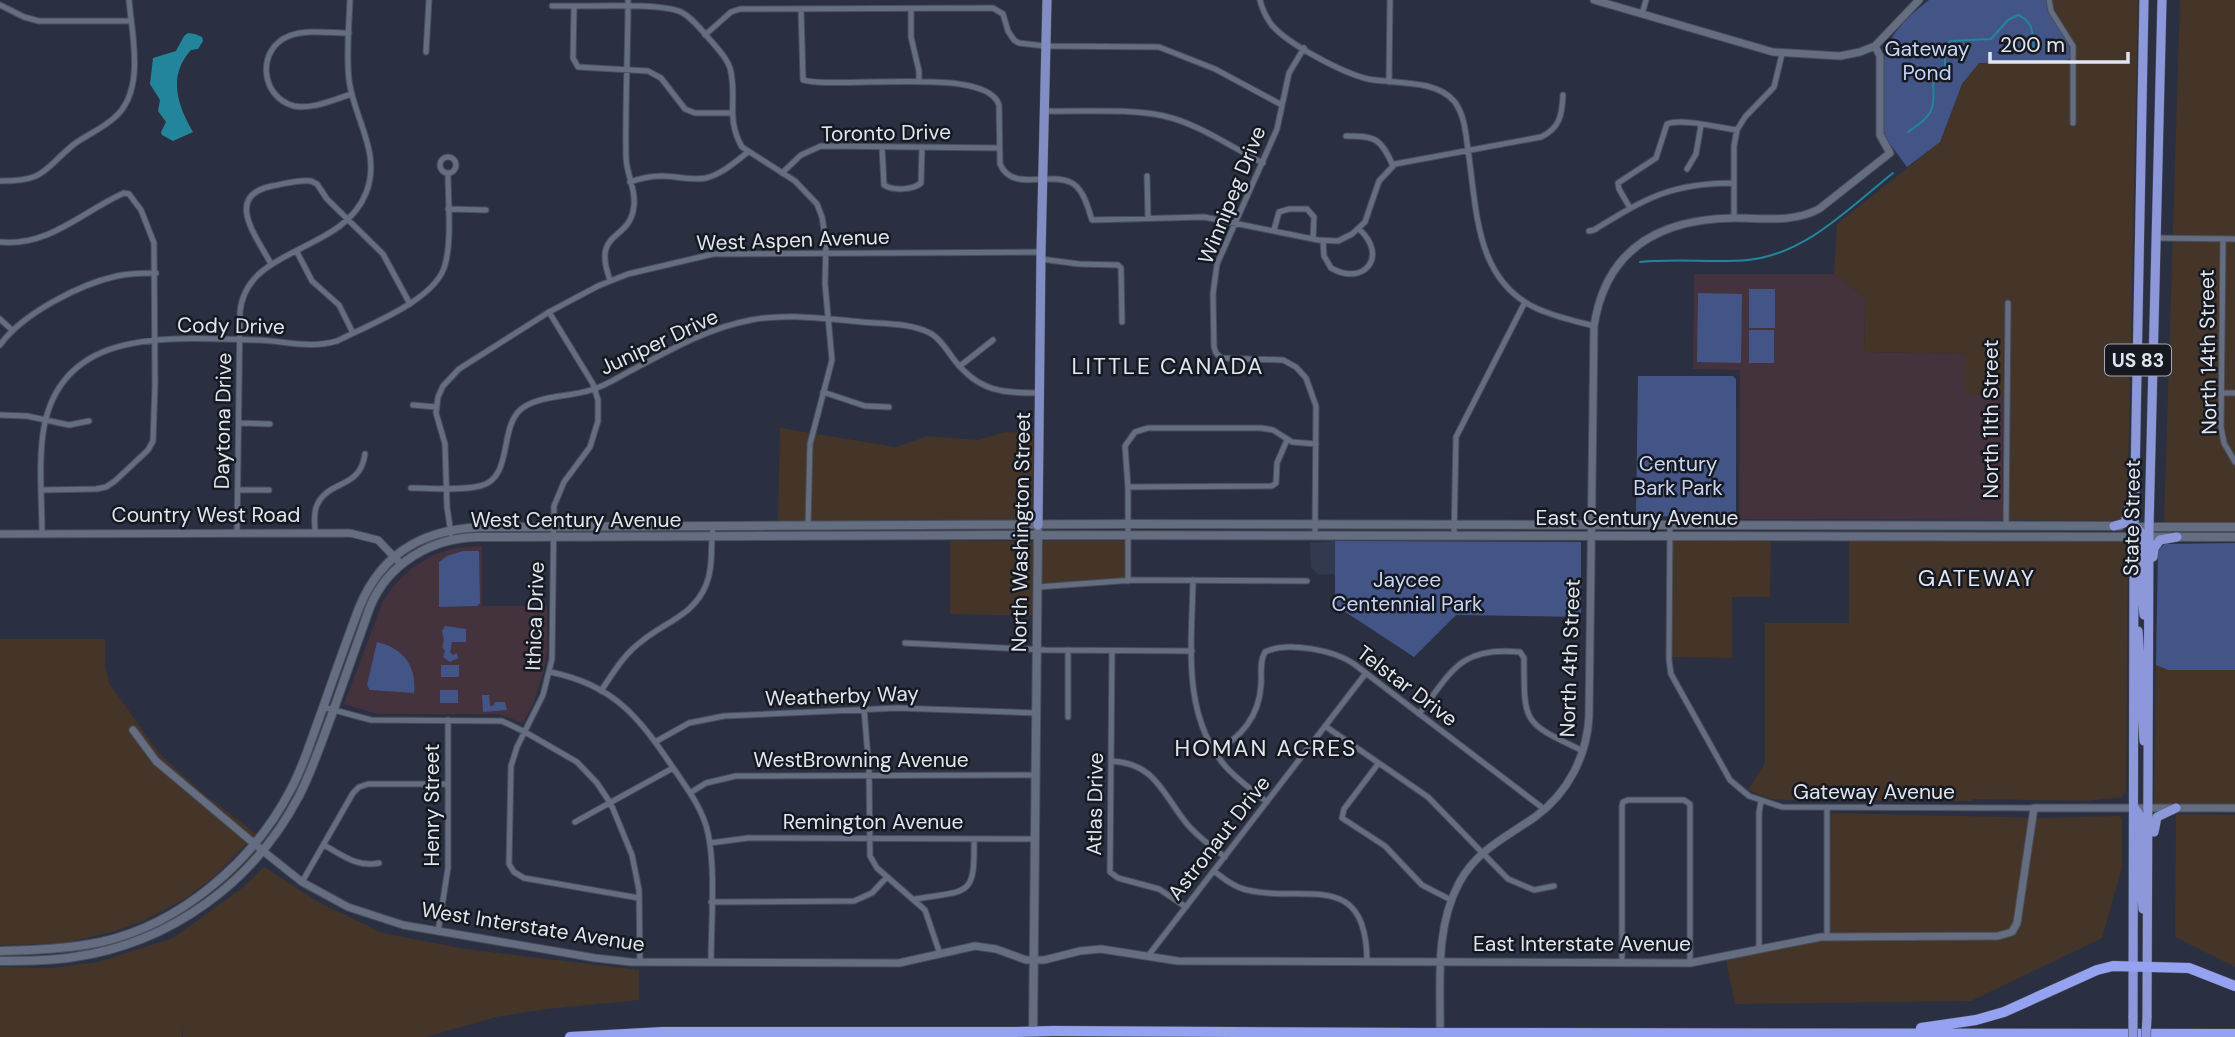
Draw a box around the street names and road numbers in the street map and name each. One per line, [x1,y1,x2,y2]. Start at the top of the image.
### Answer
street label: Toronto Drive [821,118,951,148]
street label: Winnipeg Drive [1192,122,1272,268]
street label: West Aspen Avenue [696,223,890,257]
street label: North 14th Street [2193,269,2223,435]
street label: Juniper Drive [595,302,723,382]
street label: Cody Drive [177,311,285,341]
street label: North 11th Street [1977,339,2005,499]
road number: US 83 [2105,344,2171,376]
street label: Daytona Drive [208,352,238,489]
street label: North Washington Street [1005,412,1037,652]
street label: State Street [2117,460,2147,576]
street label: Country West Road [112,501,300,529]
street label: East Century Avenue [1536,504,1739,532]
street label: West Century Avenue [471,506,681,534]
street label: Ithica Drive [519,561,551,671]
street label: North 4th Street [1553,578,1587,738]
street label: Telstar Drive [1351,639,1463,733]
street label: Weatherby Way [765,679,920,713]
street label: Henry Street [418,744,446,866]
street label: WestBrowning Avenue [753,746,969,774]
street label: Atlas Drive [1080,752,1110,856]
street label: Astronaut Drive [1161,770,1277,906]
street label: Gateway Avenue [1793,778,1955,806]
street label: Remington Avenue [783,808,963,836]
street label: West Interstate Avenue [419,895,647,959]
street label: East Interstate Avenue [1473,930,1691,958]

